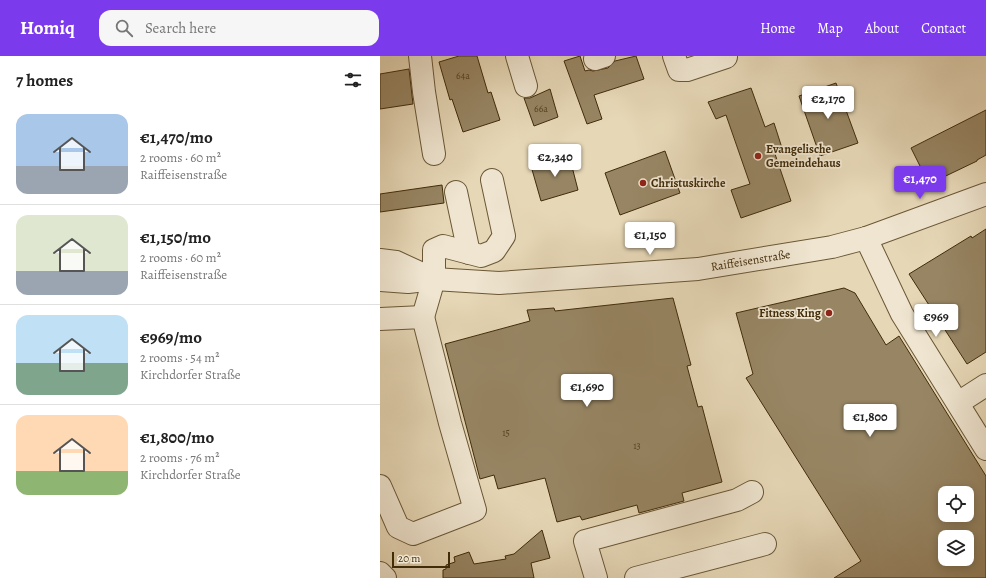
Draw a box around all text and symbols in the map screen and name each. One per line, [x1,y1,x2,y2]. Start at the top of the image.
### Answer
search box [99,10,379,46]
text: Homiq [20,15,75,41]
icon: search [113,17,135,39]
text: Search here [145,18,216,38]
text: Home [760,19,795,38]
text: Map [817,19,843,38]
text: About [865,19,899,38]
text: Contact [921,19,966,38]
text: 7 homes [16,69,73,92]
icon: filters [342,69,364,91]
house number: 64a [456,69,470,82]
pin: €2,170 [795,86,861,120]
text: €2,170 [811,90,845,107]
house number: 66a [534,102,548,115]
text: €1,470/mo [140,126,213,149]
icon: home [48,130,96,178]
place label: Evangelische Gemeindehaus [766,141,841,171]
pin: €2,340 [522,144,588,178]
text: €2,340 [537,148,573,165]
text: 2 rooms · 60 m² [140,149,221,166]
marker: Evangelische Gemeindehaus [753,151,763,161]
text: Raiffeisenstraße [140,166,227,183]
pin: €1,470 [887,166,953,200]
text: €1,470 [903,170,937,187]
place label: Christuskirche [651,175,726,191]
marker: Christuskirche [638,178,648,188]
pin: €1,150 [617,222,683,256]
text: €1,150/mo [140,226,211,249]
text: €1,150 [634,226,666,243]
icon: home [48,231,96,279]
street label: Raiffeisenstraße [709,246,791,275]
text: 2 rooms · 60 m² [140,249,221,266]
text: Raiffeisenstraße [140,266,227,283]
pin: €969 [912,304,960,338]
place label: Fitness King [759,305,822,321]
marker: Fitness King [824,308,834,318]
text: €969 [923,308,949,325]
text: €969/mo [140,326,202,349]
icon: home [48,331,96,379]
text: 2 rooms · 54 m² [140,349,219,366]
text: Kirchdorfer Straße [140,366,241,383]
pin: €1,690 [554,374,620,408]
text: €1,690 [570,378,604,395]
pin: €1,800 [837,404,903,438]
text: €1,800 [853,408,887,425]
text: €1,800/mo [140,426,214,449]
house number: 15 [502,426,510,439]
icon: home [48,431,96,479]
house number: 13 [633,439,641,452]
text: 2 rooms · 76 m² [140,449,219,466]
text: Kirchdorfer Straße [140,466,241,483]
map controls [938,486,974,566]
button: locate [938,486,974,522]
button: layers [938,530,974,566]
scale bar [392,550,450,569]
text: 20 m [398,551,420,566]

